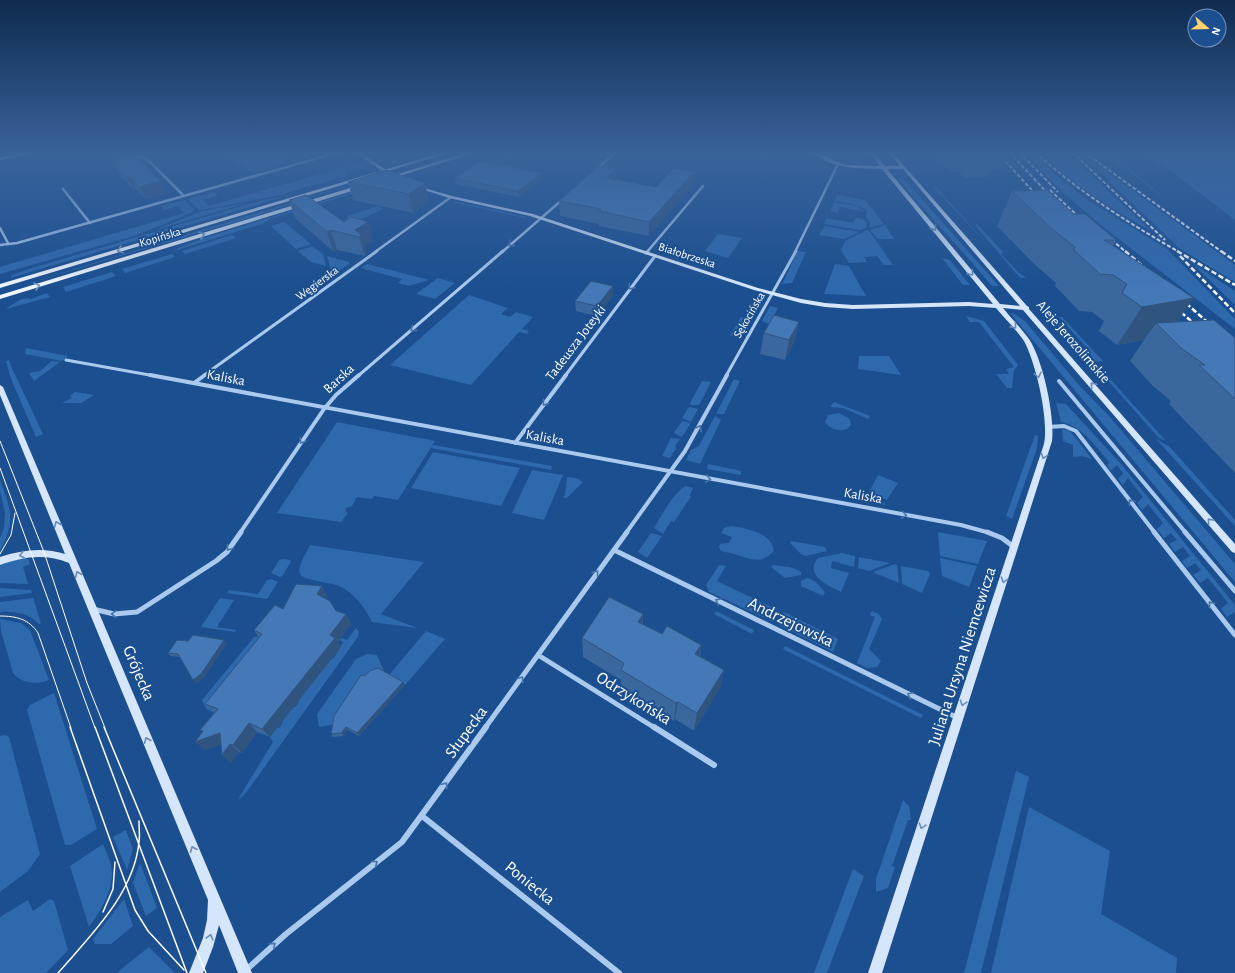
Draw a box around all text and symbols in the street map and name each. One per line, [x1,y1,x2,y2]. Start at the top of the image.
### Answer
north arrow [1187,8,1227,48]
text: N [1209,26,1222,37]
one-way arrow [930,223,937,231]
street label: Kopińska [138,225,183,249]
one-way arrow [198,231,205,240]
one-way arrow [509,239,516,246]
street label: Białobrzeska [657,240,718,270]
one-way arrow [117,245,124,254]
street label: Węgierska [294,263,341,302]
one-way arrow [966,269,973,276]
one-way arrow [34,282,41,291]
one-way arrow [629,283,636,290]
street label: Sękocińska [731,289,767,340]
street label: Aleje Jerozolimskie [1034,298,1112,386]
street label: Tadeusza Joteyki [543,303,609,383]
one-way arrow [1009,321,1016,328]
one-way arrow [410,325,418,332]
street label: Barska [321,361,357,396]
street label: Kaliska [206,367,247,389]
one-way arrow [1034,371,1042,378]
one-way arrow [1090,382,1097,390]
one-way arrow [543,398,550,405]
one-way arrow [694,425,702,432]
street label: Kaliska [525,428,566,448]
one-way arrow [299,437,307,444]
one-way arrow [1040,452,1049,459]
one-way arrow [704,474,711,483]
street label: Kaliska [843,486,884,506]
one-way arrow [1128,499,1135,506]
one-way arrow [901,510,907,519]
one-way arrow [1207,518,1214,525]
one-way arrow [53,521,61,528]
one-way arrow [227,544,234,551]
one-way arrow [19,550,26,559]
street label: Juliana Ursyna Niemcewicza [925,565,1000,748]
one-way arrow [74,570,82,577]
one-way arrow [592,571,599,578]
one-way arrow [1000,576,1009,583]
street label: Andrzejowska [745,594,837,651]
one-way arrow [715,598,722,606]
one-way arrow [1209,602,1216,609]
one-way arrow [111,609,118,618]
street label: Grójecka [119,643,158,703]
street label: Odrzykońska [593,668,675,729]
one-way arrow [516,676,524,683]
one-way arrow [907,692,915,700]
one-way arrow [959,699,968,706]
street label: Słupecka [442,703,490,761]
one-way arrow [144,736,152,744]
one-way arrow [440,782,447,789]
one-way arrow [919,823,927,830]
one-way arrow [190,845,198,852]
street label: Poniecka [502,858,558,908]
one-way arrow [370,861,377,868]
one-way arrow [205,933,213,940]
one-way arrow [269,943,276,950]

